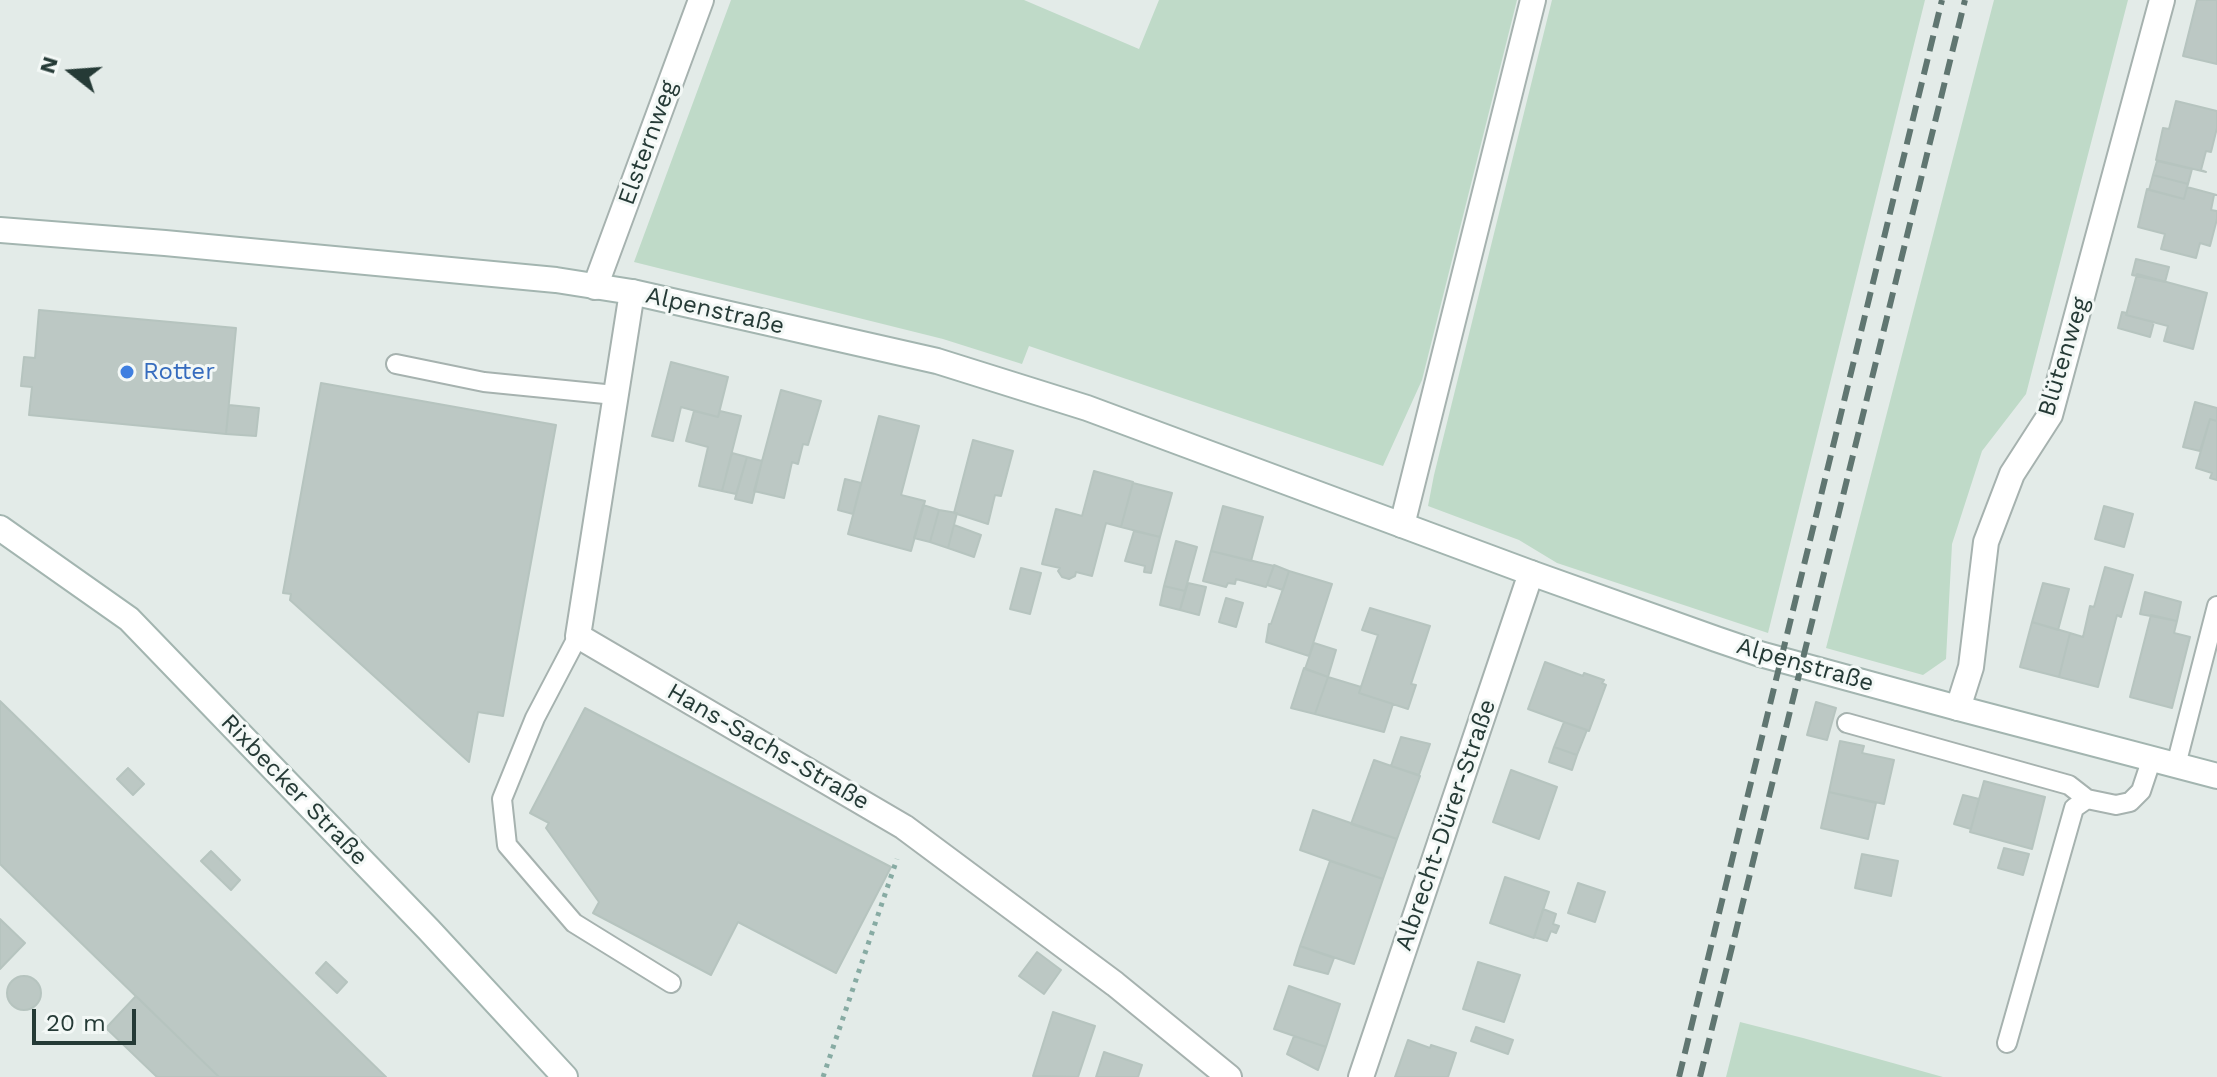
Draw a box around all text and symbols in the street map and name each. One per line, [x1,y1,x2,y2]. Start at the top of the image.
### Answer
north arrow [32,32,112,112]
text: N [34,53,63,76]
street label: Elsternweg [612,77,684,209]
street label: Alpenstraße [643,281,787,341]
street label: Blütenweg [2032,294,2096,420]
place label: Rotter [143,358,215,386]
marker: Rotter [118,363,136,381]
street label: Alpenstraße [1733,632,1877,698]
street label: Hans-Sachs-Straße [662,677,874,817]
street label: Albrecht-Dürer-Straße [1389,696,1503,954]
street label: Rixbecker Straße [214,708,374,872]
scale bar [36,993,140,1043]
text: 20 m [46,1009,106,1037]

